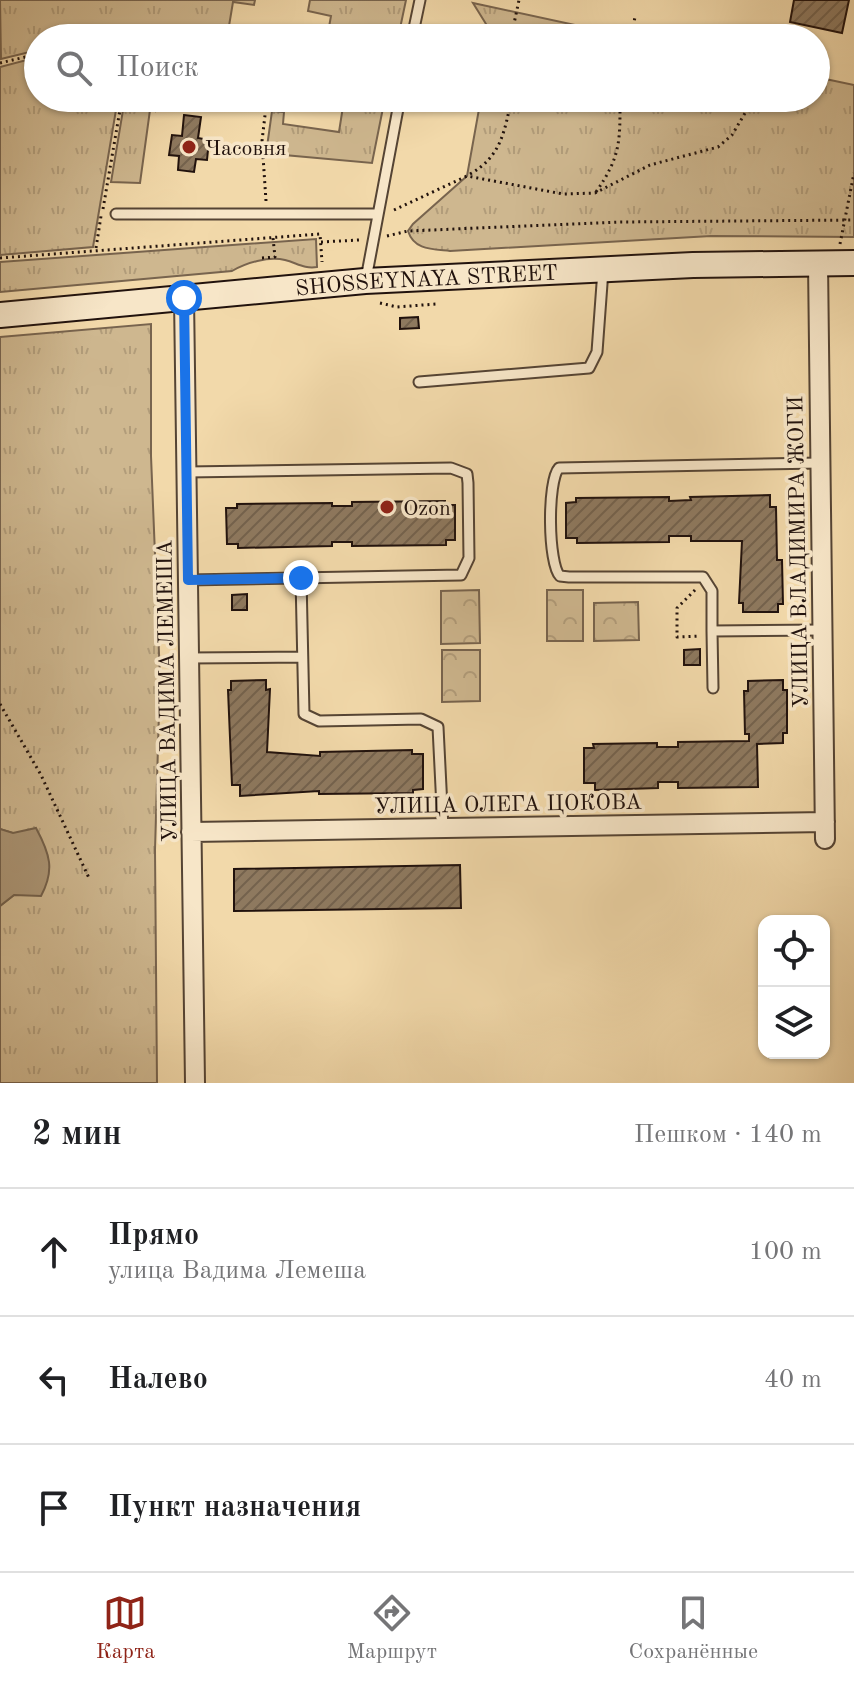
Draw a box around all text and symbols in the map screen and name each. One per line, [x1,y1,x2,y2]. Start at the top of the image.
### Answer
search box [24,24,830,112]
icon: search [52,46,96,90]
text: Поиск [116,53,199,83]
marker: Часовня [180,138,198,156]
place label: Часовня [205,138,287,160]
street label: SHOSSEYNAYA STREET [294,263,558,300]
route start [166,280,202,316]
street label: УЛИЦА ВЛАДИМИРА ЖОГИ [785,395,813,708]
marker: Ozon [378,498,396,516]
place label: Ozon [403,498,451,520]
street label: УЛИЦА ВАДИМА ЛЕМЕША [154,539,182,842]
route end [283,560,319,596]
street label: УЛИЦА ОЛЕГА ЦОКОВА [374,792,642,818]
map controls [758,915,830,1059]
button: locate [758,915,830,987]
button: layers [758,987,830,1059]
text: 2 мин [32,1118,122,1152]
text: Пешком · 140 m [634,1122,822,1148]
text: Прямо [108,1221,199,1251]
icon: ahead [32,1230,76,1274]
text: 100 m [749,1239,822,1265]
text: улица Вадима Лемеша [108,1258,366,1284]
icon: left [32,1358,76,1402]
text: Налево [108,1365,208,1395]
text: 40 m [764,1367,822,1393]
icon: arrive [32,1486,76,1530]
text: Пункт назначения [108,1493,361,1523]
tab: Карта [96,1591,155,1666]
tab: Маршрут [347,1591,437,1666]
tab: Сохранённые [628,1591,758,1666]

